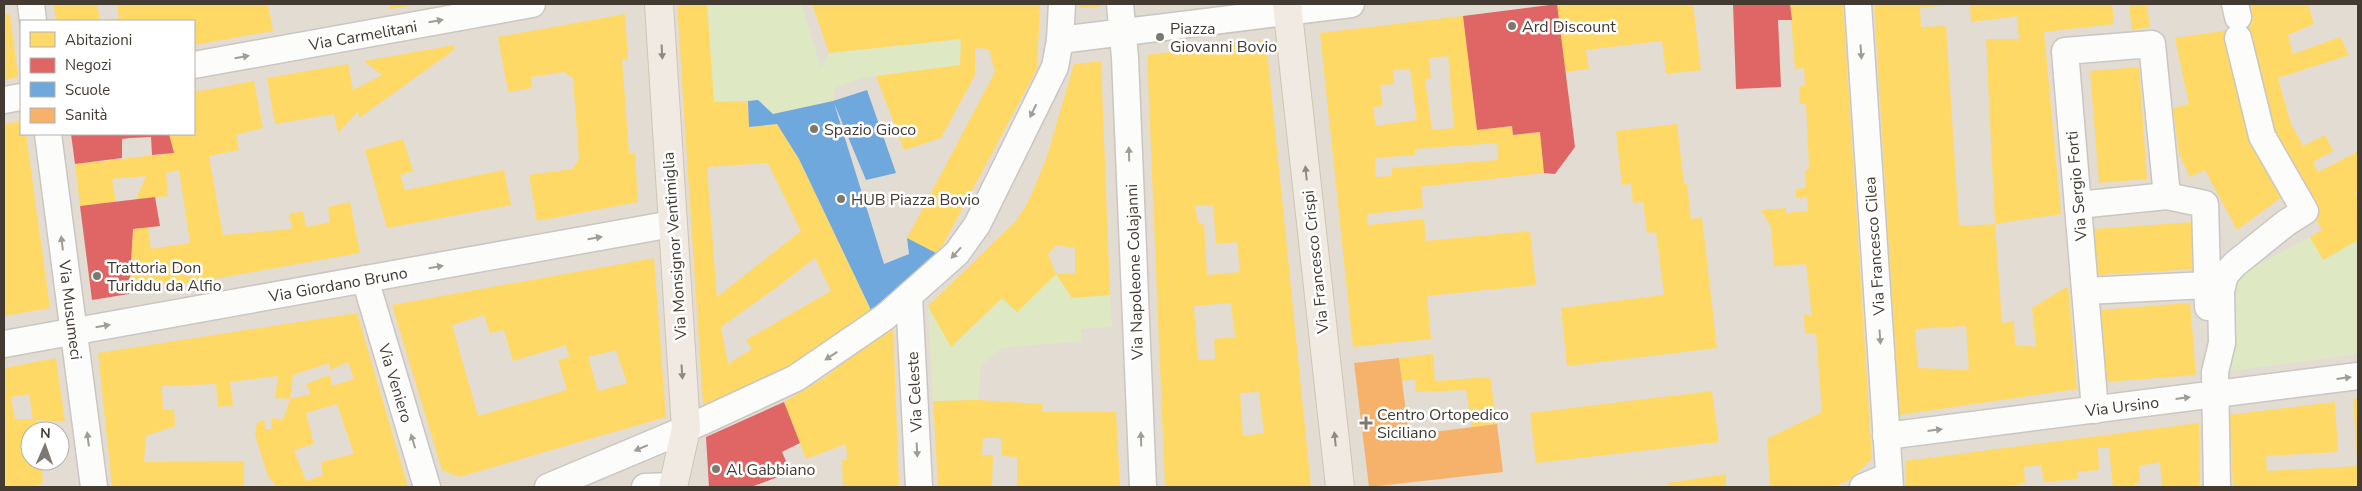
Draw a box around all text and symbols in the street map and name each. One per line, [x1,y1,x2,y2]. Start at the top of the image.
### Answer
street label: Via Carmelitani [306,16,419,57]
place label: Ard Discount [1522,16,1616,38]
one-way arrow [428,17,444,25]
place label: Piazza Giovanni Bovio [1170,18,1277,58]
legend [20,20,195,135]
marker: Ard Discount [1506,20,1518,32]
text: Abitazioni [65,30,132,50]
marker: Piazza Giovanni Bovio [1154,31,1166,43]
one-way arrow [658,45,666,61]
one-way arrow [1858,45,1866,61]
one-way arrow [234,52,250,60]
text: Negozi [65,55,112,75]
text: Scuole [65,80,110,100]
one-way arrow [1029,104,1037,118]
text: Sanità [65,105,107,125]
place label: Spazio Gioco [824,119,916,141]
marker: Spazio Gioco [808,123,820,135]
street label: Via Sergio Forti [2061,130,2093,243]
one-way arrow [1125,146,1133,162]
street label: Via Monsignor Ventimiglia [657,151,693,342]
one-way arrow [1302,165,1310,181]
street label: Via Francesco Cilea [1859,176,1891,317]
street label: Via Napoleone Colajanni [1121,184,1149,361]
place label: HUB Piazza Bovio [851,189,980,211]
street label: Via Francesco Crispi [1298,189,1335,336]
marker: HUB Piazza Bovio [835,193,847,205]
one-way arrow [588,233,604,241]
one-way arrow [58,235,66,251]
one-way arrow [950,246,962,258]
place label: Trattoria Don Turiddu da Alfio [107,257,222,297]
street label: Via Musumeci [53,258,87,361]
street label: Via Giordano Bruno [266,262,409,308]
one-way arrow [428,262,444,270]
marker: Trattoria Don Turiddu da Alfio [91,270,103,282]
one-way arrow [96,322,112,330]
one-way arrow [1876,329,1884,345]
street label: Via Veniero [372,340,418,426]
one-way arrow [824,351,837,360]
street label: Via Celeste [902,351,928,434]
one-way arrow [679,364,687,380]
one-way arrow [2336,374,2352,382]
street label: Via Ursino [2083,392,2160,423]
one-way arrow [2175,394,2191,402]
place label: Centro Ortopedico Siciliano [1377,404,1509,444]
marker: Centro Ortopedico Siciliano [1359,416,1373,430]
north arrow [20,421,70,471]
text: N [40,424,51,443]
one-way arrow [1927,426,1943,434]
one-way arrow [1137,430,1145,446]
one-way arrow [1331,430,1339,446]
one-way arrow [83,431,91,447]
one-way arrow [408,433,416,448]
one-way arrow [913,442,921,458]
one-way arrow [634,445,648,453]
place label: Al Gabbiano [726,459,816,481]
marker: Al Gabbiano [710,463,722,475]

